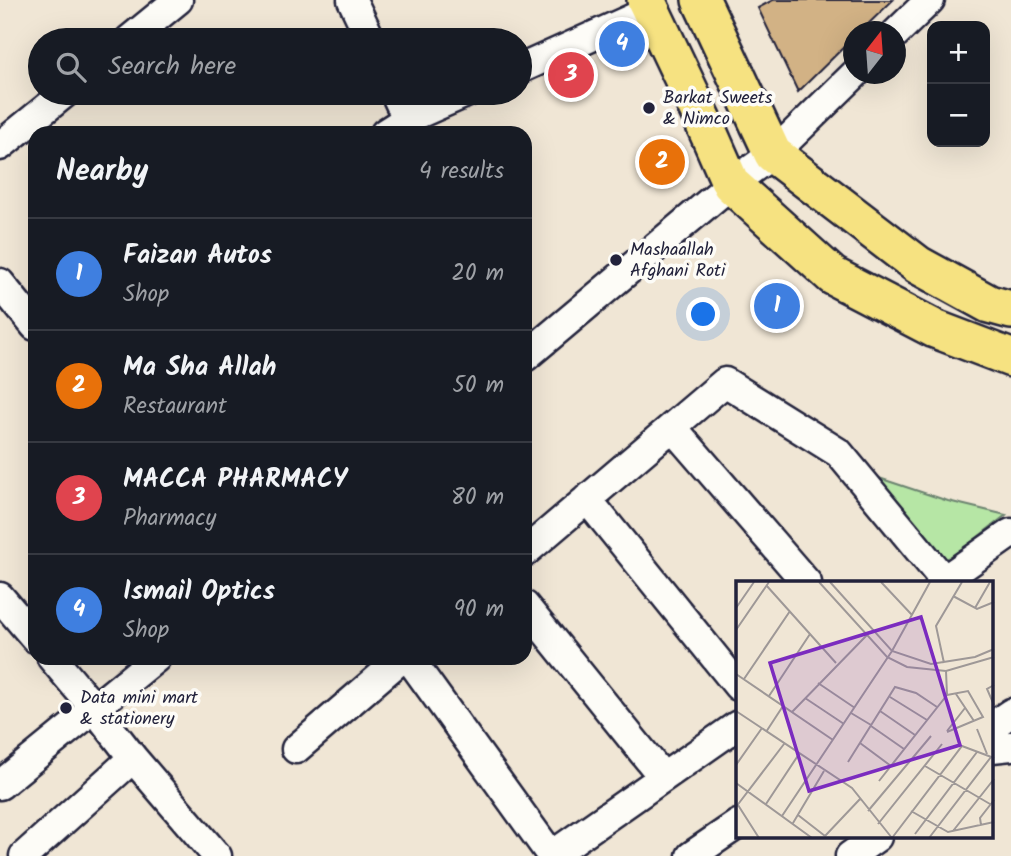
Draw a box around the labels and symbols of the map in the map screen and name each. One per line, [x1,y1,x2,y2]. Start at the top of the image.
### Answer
pin: 4 [599,18,645,70]
north arrow [843,21,906,84]
pin: 3 [548,49,594,101]
place label: Barkat Sweets & Nimco [663,84,773,134]
marker: Barkat Sweets & Nimco [641,100,657,116]
pin: 2 [639,136,685,188]
place label: Mashaallah Afghani Roti [630,236,726,286]
marker: Mashaallah Afghani Roti [608,252,624,268]
pin: 1 [754,280,800,332]
your location [686,297,720,331]
inset map [736,581,993,838]
place label: Data mini mart & stationery [80,684,199,734]
marker: Data mini mart & stationery [58,700,74,716]

